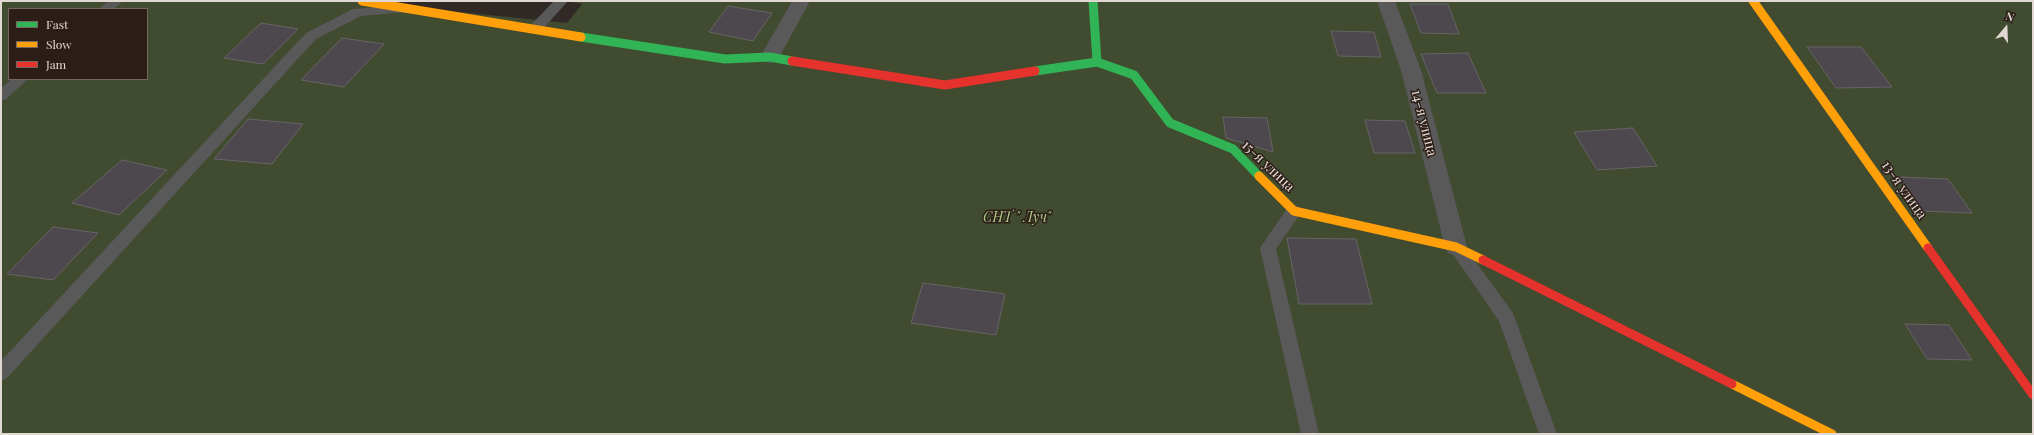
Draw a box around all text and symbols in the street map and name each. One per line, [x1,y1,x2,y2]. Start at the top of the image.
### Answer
legend [8,8,148,80]
north arrow [1986,8,2026,48]
text: N [2004,8,2016,25]
text: Fast [46,16,68,32]
text: Slow [46,36,72,52]
text: Jam [46,56,66,72]
street label: 14-я улица [1408,88,1440,158]
street label: 15-я улица [1238,137,1298,195]
street label: 13-я улица [1878,158,1930,222]
park label: СНТ " Луч" [983,210,1051,226]

